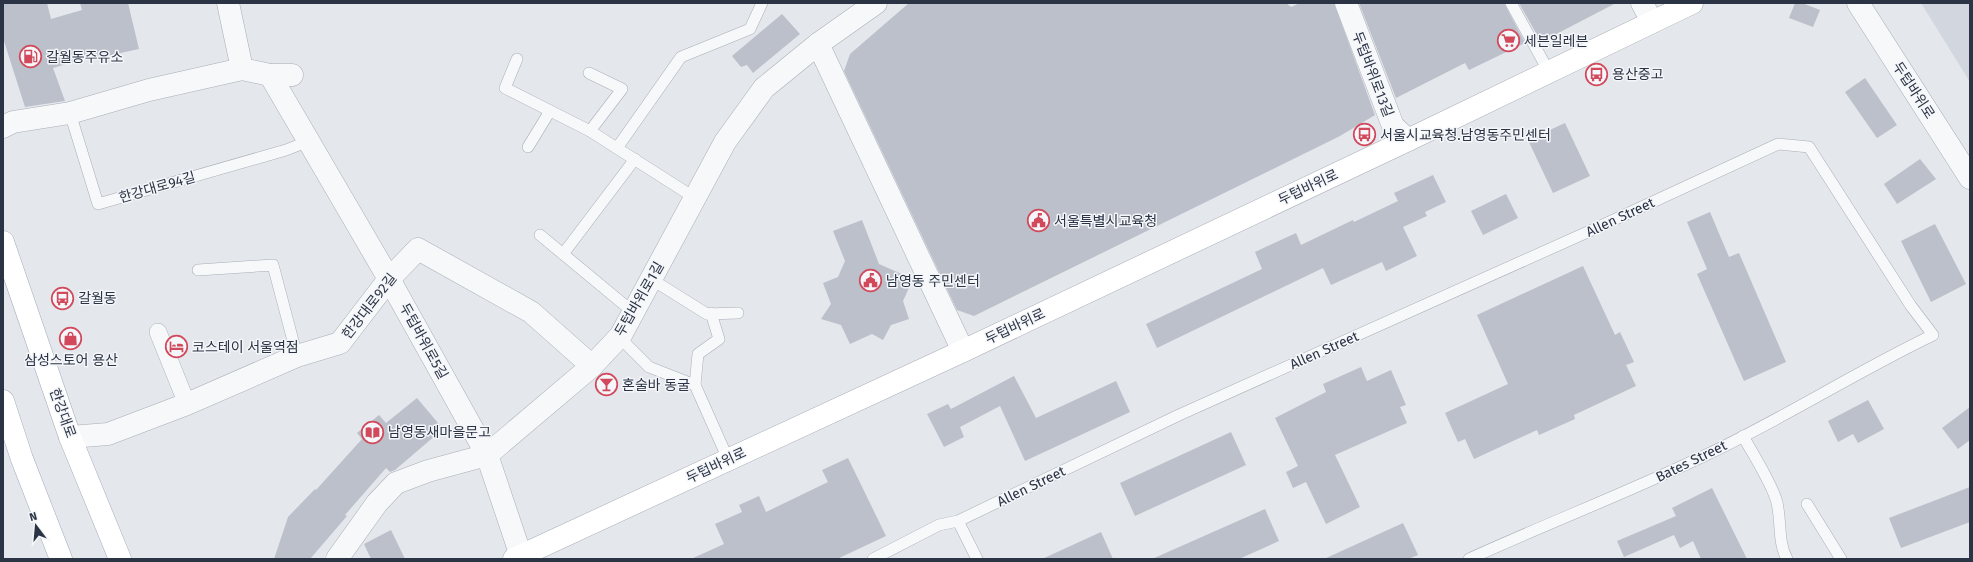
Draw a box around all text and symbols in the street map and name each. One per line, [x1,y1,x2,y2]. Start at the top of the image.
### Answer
supermarket icon: 세븐일레븐 [1496,28,1522,54]
street label: 두텁바위로13길 [1348,29,1397,119]
place label: 세븐일레븐 [1524,33,1589,50]
fuel station icon: 갈월동주유소 [17,44,43,70]
place label: 갈월동주유소 [46,49,123,66]
street label: 두텁바위로 [1889,59,1938,122]
bus stop icon: 용산중고 [1584,61,1610,87]
place label: 용산중고 [1612,66,1664,83]
bus stop icon: 서울시교육청.남영동주민센터 [1351,122,1377,148]
place label: 서울시교육청.남영동주민센터 [1380,127,1551,144]
street label: 두텁바위로 [1275,166,1341,209]
street label: 한강대로94길 [117,168,197,207]
street label: Allen Street [1583,194,1658,241]
public building icon: 서울특별시교육청 [1025,208,1051,234]
place label: 서울특별시교육청 [1054,213,1157,230]
street label: 두텁바위로1길 [611,259,668,340]
public building icon: 남영동 주민센터 [857,268,883,294]
street label: 한강대로92길 [339,270,400,342]
place label: 남영동 주민센터 [886,273,980,290]
bus stop icon: 갈월동 [49,285,75,311]
place label: 갈월동 [78,290,117,307]
street label: 두텁바위로5길 [396,300,451,382]
street label: 두텁바위로 [982,305,1048,348]
shop icon: 삼성스토어 용산 [58,325,84,351]
street label: Allen Street [1287,327,1362,373]
hotel icon: 코스테이 서울역점 [164,334,190,360]
place label: 코스테이 서울역점 [192,339,299,356]
place label: 삼성스토어 용산 [24,352,118,369]
bar icon: 혼술바 동굴 [593,372,619,398]
place label: 혼술바 동굴 [622,377,690,394]
street label: 한강대로 [46,386,79,440]
library icon: 남영동새마을문고 [359,419,385,445]
place label: 남영동새마을문고 [388,424,491,441]
street label: Bates Street [1653,437,1730,486]
street label: 두텁바위로 [683,444,749,487]
street label: Allen Street [994,462,1069,510]
north arrow [16,506,56,546]
text: N [28,510,39,524]

